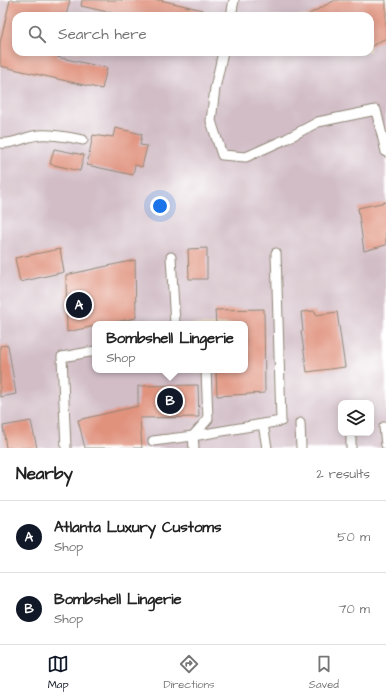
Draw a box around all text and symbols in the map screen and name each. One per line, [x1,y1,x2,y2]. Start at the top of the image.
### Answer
search box [12,12,374,56]
icon: search [26,23,48,45]
text: Search here [58,24,147,45]
your location [150,196,170,216]
pin: A [66,290,92,320]
popup [92,321,248,373]
text: Bombshell Lingerie [106,328,234,349]
text: Shop [106,349,136,367]
pin: B [157,386,183,416]
map controls [338,400,374,436]
button: layers [338,400,374,436]
text: Nearby [16,462,73,486]
text: 2 results [316,465,370,483]
text: Atlanta Luxury Customs [54,517,222,538]
text: A [25,528,33,546]
text: 50 m [337,528,370,546]
text: Shop [54,538,83,556]
text: Bombshell Lingerie [54,589,182,610]
text: B [24,600,34,618]
text: 70 m [338,600,370,618]
text: Shop [54,610,83,628]
tab: Map [47,653,69,692]
tab: Directions [163,653,215,692]
tab: Saved [309,653,339,692]

